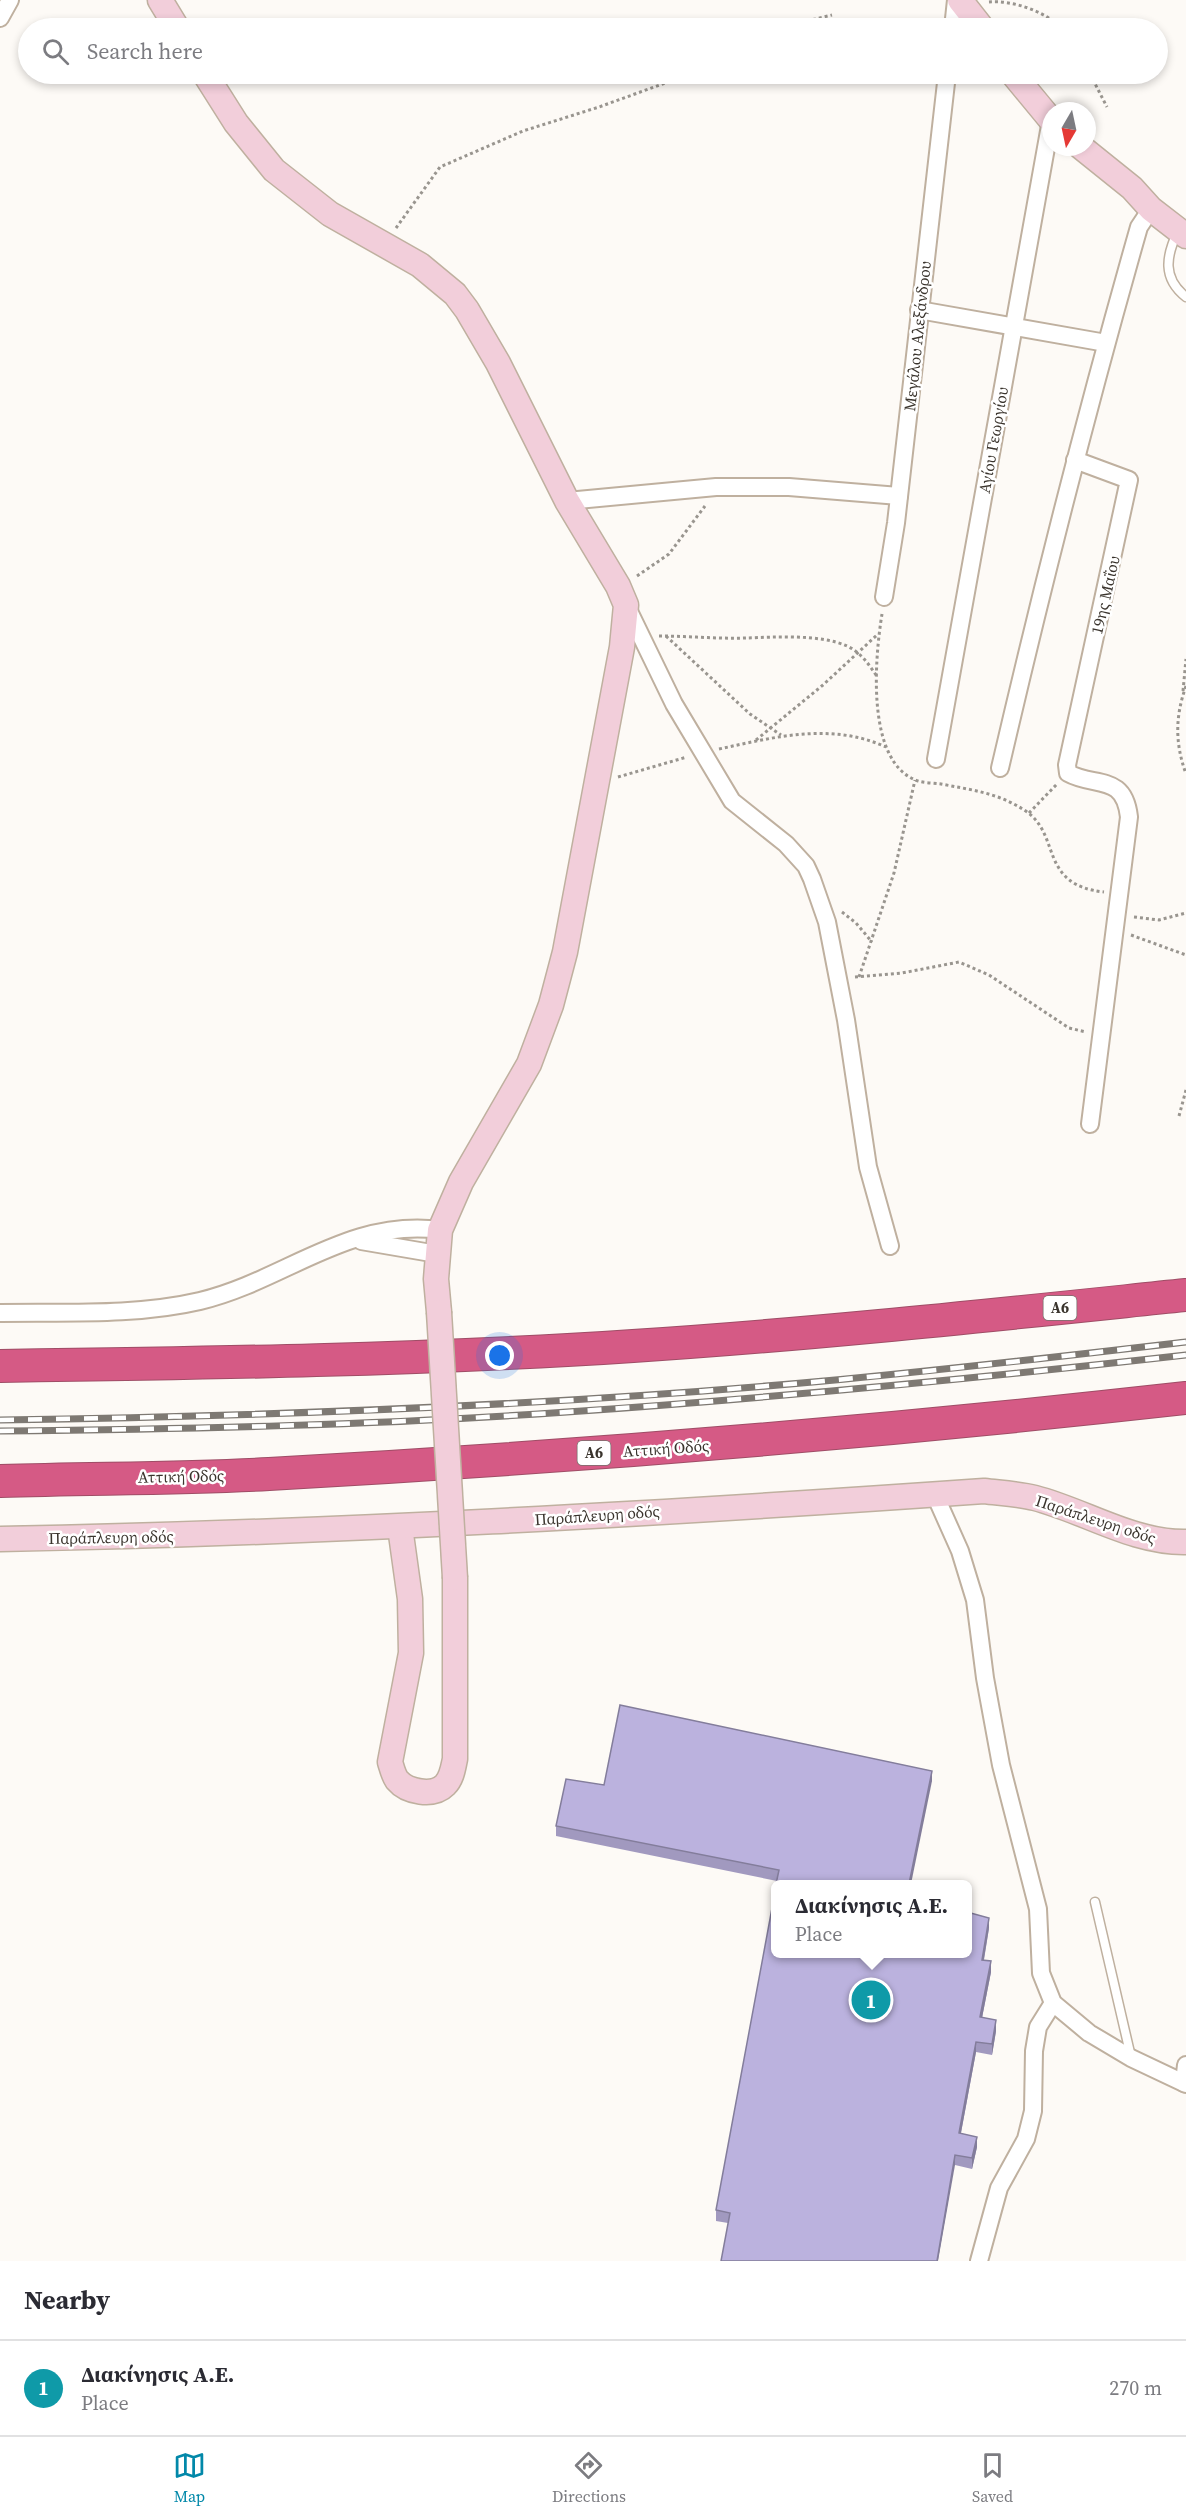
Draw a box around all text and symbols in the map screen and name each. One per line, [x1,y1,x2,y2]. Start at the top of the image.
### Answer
search box [18,18,1168,84]
icon: search [39,35,72,68]
text: Search here [87,36,203,66]
north arrow [1042,102,1096,156]
street label: Μεγάλου Αλεξάνδρου [898,260,936,412]
street label: Αγίου Γεωργίου [973,385,1013,495]
street label: 19ης Μαΐου [1085,554,1125,636]
road number: Α6 [1044,1296,1076,1320]
your location [485,1341,514,1370]
street label: Αττική Οδός [622,1434,710,1462]
road number: Α6 [578,1441,610,1465]
street label: Αττική Οδός [138,1464,224,1488]
street label: Παράπλευρη οδός [1033,1489,1159,1549]
street label: Παράπλευρη οδός [534,1500,660,1530]
street label: Παράπλευρη οδός [48,1525,174,1549]
popup [771,1880,972,1958]
text: Διακίνησις Α.Ε. [795,1890,948,1920]
text: Place [795,1920,842,1948]
pin: 1 [852,1978,890,2022]
text: Nearby [24,2282,110,2318]
text: Διακίνησις Α.Ε. [81,2359,234,2389]
text: 1 [38,2374,49,2402]
text: 270 m [1109,2374,1162,2402]
text: Place [81,2389,129,2417]
tab: Map [173,2449,206,2507]
tab: Directions [552,2449,626,2507]
tab: Saved [972,2449,1013,2507]

